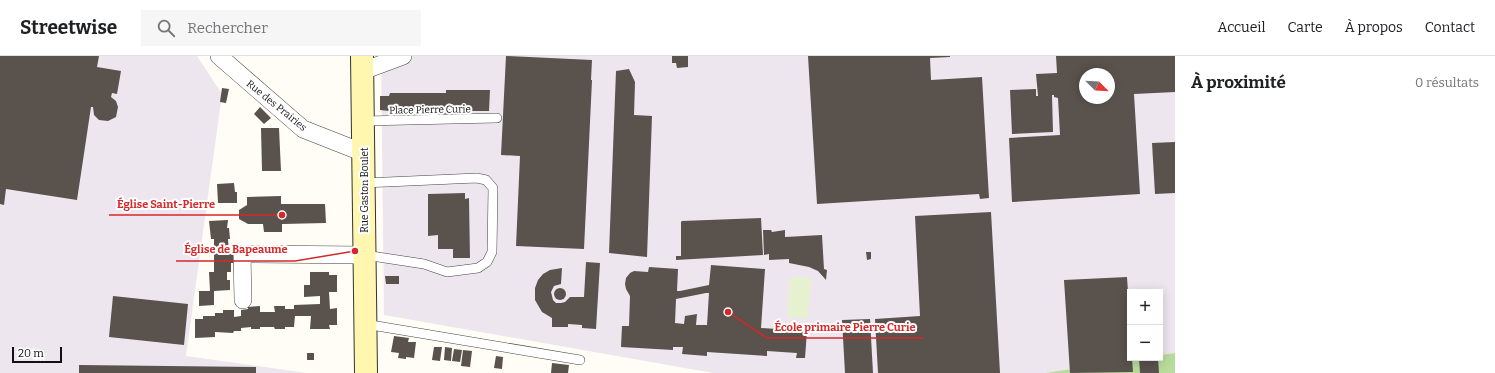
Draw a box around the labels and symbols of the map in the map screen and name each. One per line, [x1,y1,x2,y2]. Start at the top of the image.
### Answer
north arrow [1079,68,1115,104]
street label: Rue des Prairies [244,78,309,134]
street label: Place Pierre Curie [389,103,471,117]
street label: Rue Gaston Boulet [359,147,371,233]
callout: Église Saint-Pierre [109,192,223,215]
text: Église Saint-Pierre [117,197,215,211]
callout: Église de Bapeaume [176,238,295,261]
text: Église de Bapeaume [184,242,288,256]
callout: École primaire Pierre Curie [767,315,924,338]
text: École primaire Pierre Curie [775,320,915,334]
scale bar [12,345,62,364]

